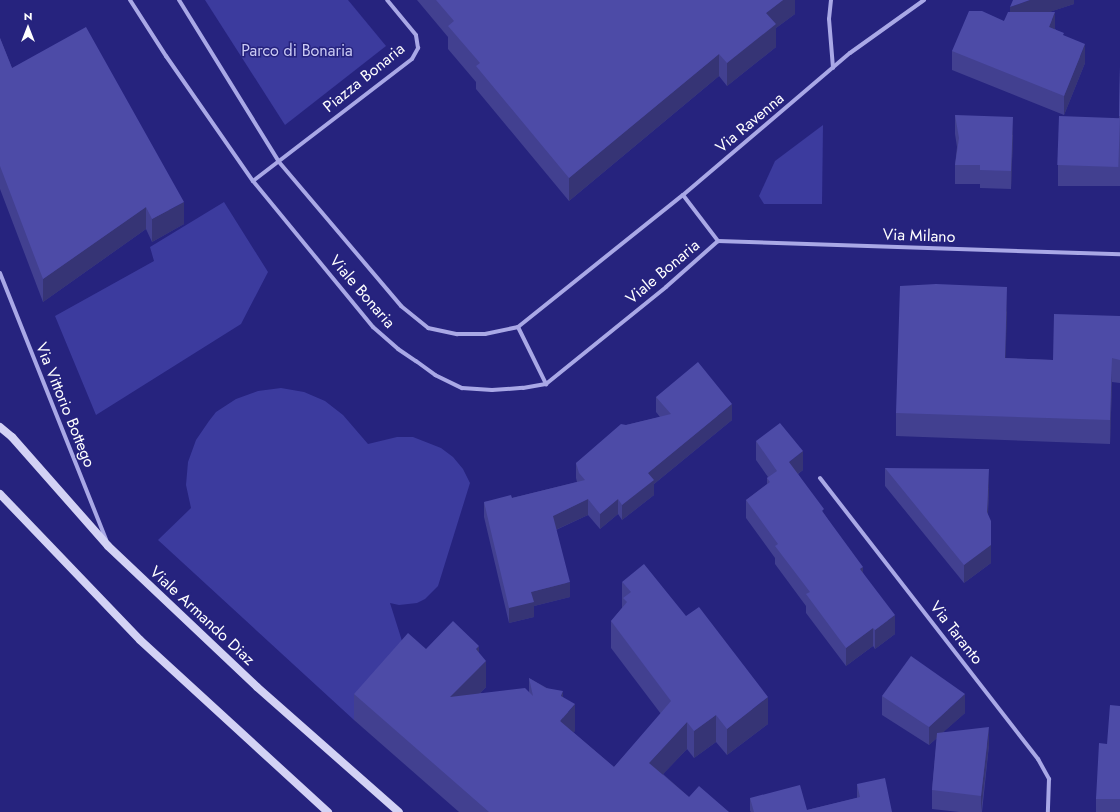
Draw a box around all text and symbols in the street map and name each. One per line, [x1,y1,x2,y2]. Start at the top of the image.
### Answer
north arrow [8,8,48,48]
text: N [24,8,32,24]
street label: Piazza Bonaria [319,39,409,117]
park label: Parco di Bonaria [241,41,353,61]
street label: Via Ravenna [712,89,788,157]
street label: Via Milano [882,225,956,247]
street label: Viale Bonaria [622,236,704,308]
street label: Viale Bonaria [325,252,399,332]
street label: Via Vittorio Bottego [31,340,99,470]
street label: Viale Armando Diaz [146,562,258,670]
street label: Via Taranto [925,598,987,668]

